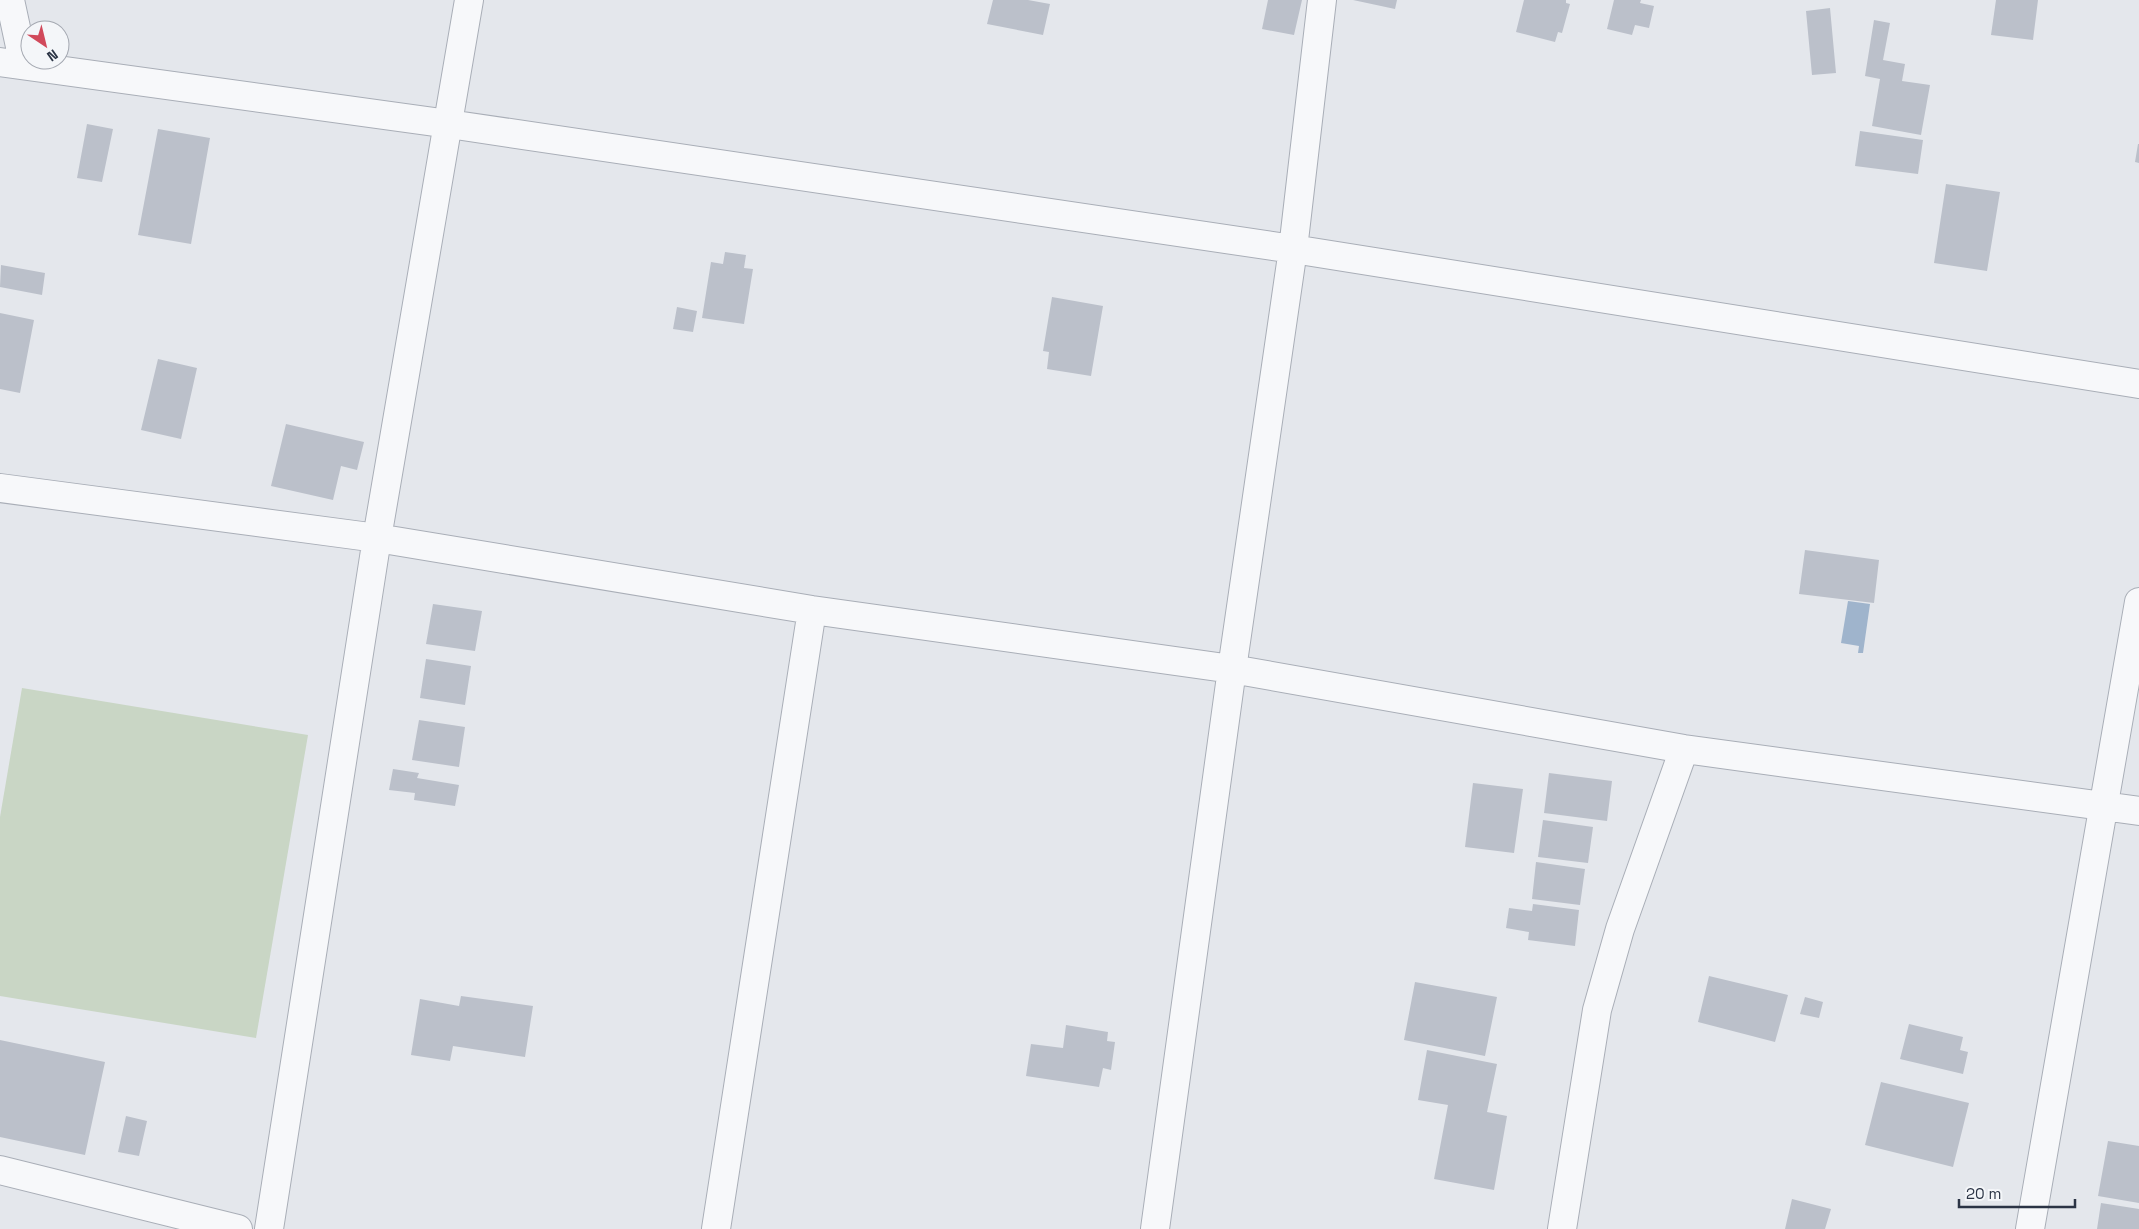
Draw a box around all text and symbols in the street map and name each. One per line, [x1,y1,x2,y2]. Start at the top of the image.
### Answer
north arrow [20,20,70,70]
text: N [43,46,61,66]
scale bar [1959,1176,2075,1208]
text: 20 m [1966,1184,2001,1203]

